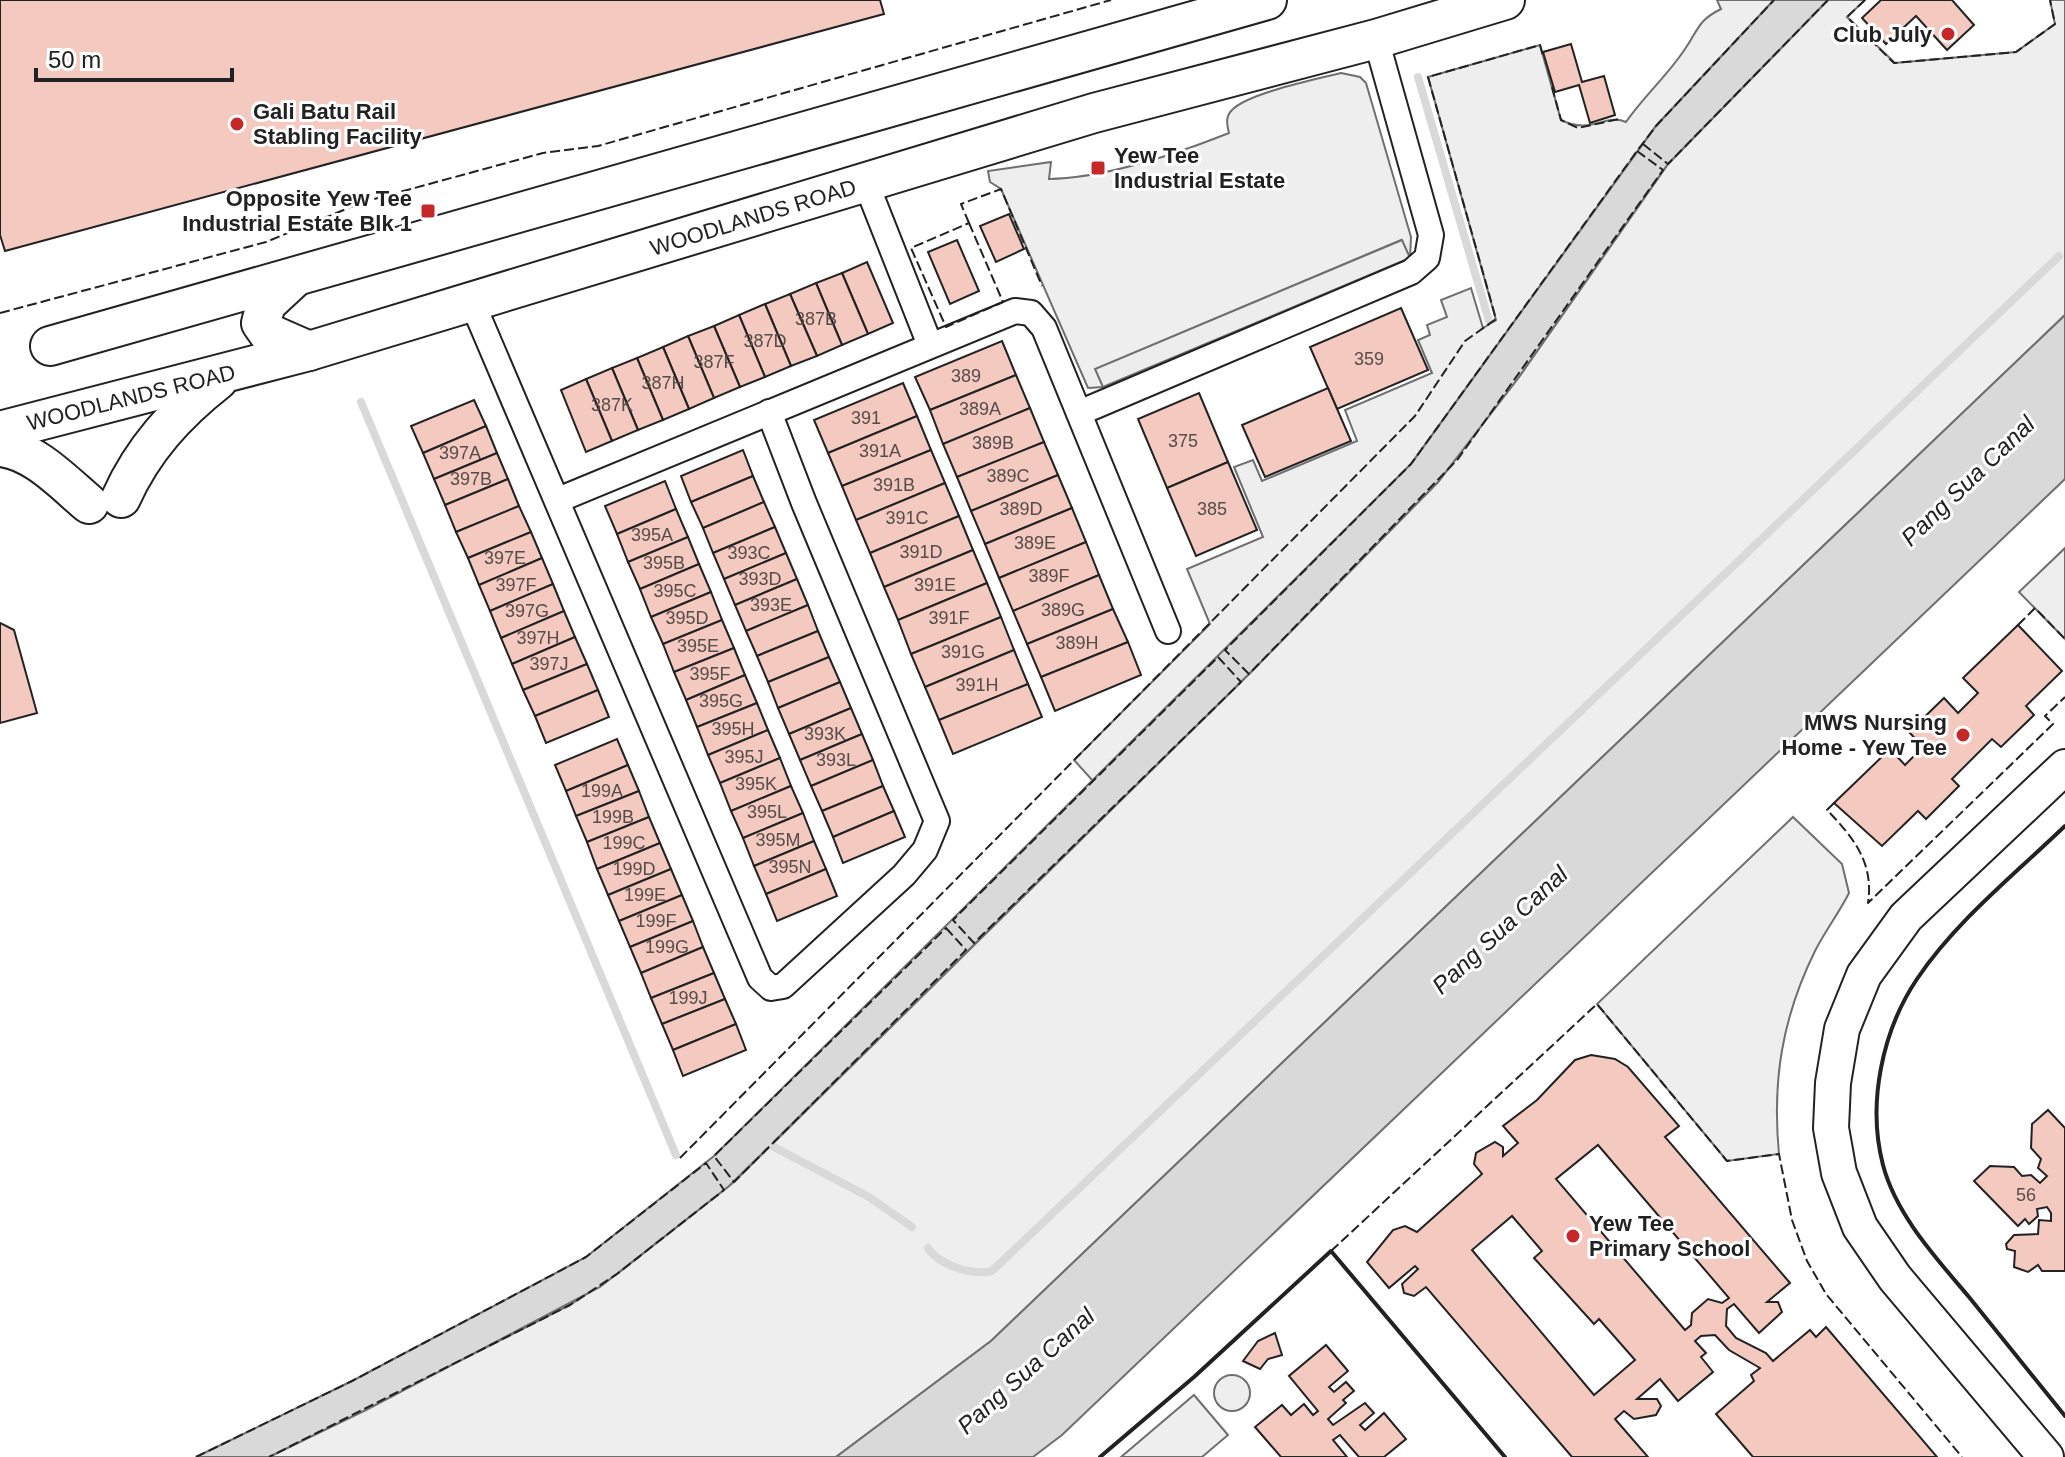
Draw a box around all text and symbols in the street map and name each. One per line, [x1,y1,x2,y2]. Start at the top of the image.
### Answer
place label: Club July [1833,22,1933,47]
marker: Club July [1939,25,1957,43]
scale bar [36,32,232,82]
text: 50 m [48,46,101,73]
place label: Gali Batu Rail Stabling Facility [253,99,422,149]
marker: Gali Batu Rail Stabling Facility [228,115,246,133]
place label: Yew Tee Industrial Estate [1114,143,1285,193]
marker: Yew Tee Industrial Estate [1089,159,1107,177]
street label: WOODLANDS ROAD [647,174,859,261]
place label: Opposite Yew Tee Industrial Estate Blk 1 [182,186,412,236]
marker: Opposite Yew Tee Industrial Estate Blk 1 [419,202,437,220]
house number: 387B [795,309,837,329]
house number: 387D [743,331,787,351]
house number: 359 [1354,349,1384,369]
house number: 387F [693,352,735,372]
street label: WOODLANDS ROAD [24,359,238,435]
house number: 389 [951,366,981,386]
house number: 387H [641,373,685,393]
house number: 387K [591,395,633,415]
house number: 389A [959,399,1001,419]
house number: 391 [851,408,881,428]
water label: Pang Sua Canal [1895,410,2040,551]
house number: 375 [1168,431,1198,451]
house number: 389B [972,433,1014,453]
house number: 391A [859,441,901,461]
house number: 397A [439,443,481,463]
house number: 389C [986,466,1030,486]
house number: 397B [450,469,492,489]
house number: 391B [873,475,915,495]
house number: 389D [999,499,1043,519]
house number: 385 [1197,499,1227,519]
house number: 391C [885,508,929,528]
house number: 395A [631,525,673,545]
house number: 389E [1014,533,1056,553]
house number: 391D [899,542,943,562]
house number: 393C [727,543,771,563]
house number: 397E [484,548,526,568]
house number: 395B [643,553,685,573]
house number: 389F [1028,566,1070,586]
house number: 393D [738,569,782,589]
house number: 397F [495,575,537,595]
house number: 391E [914,575,956,595]
house number: 395C [653,581,697,601]
house number: 393E [750,595,792,615]
house number: 389G [1041,600,1085,620]
house number: 397G [505,601,549,621]
house number: 395D [665,608,709,628]
house number: 391F [928,608,970,628]
house number: 397H [516,628,560,648]
house number: 389H [1055,633,1099,653]
house number: 395E [677,636,719,656]
house number: 391G [941,642,985,662]
house number: 397J [529,654,569,674]
house number: 395F [689,664,731,684]
house number: 391H [955,675,999,695]
house number: 395G [699,691,743,711]
place label: MWS Nursing Home - Yew Tee [1782,710,1947,760]
house number: 395H [711,719,755,739]
house number: 393K [804,724,846,744]
marker: MWS Nursing Home - Yew Tee [1954,726,1972,744]
house number: 395J [724,747,764,767]
house number: 393L [816,750,856,770]
house number: 395K [735,774,777,794]
house number: 199A [581,781,623,801]
house number: 395L [747,802,787,822]
house number: 199B [592,807,634,827]
house number: 395M [755,830,801,850]
house number: 199C [602,833,646,853]
house number: 395N [768,857,812,877]
house number: 199D [612,859,656,879]
water label: Pang Sua Canal [1427,860,1573,999]
house number: 199E [624,885,666,905]
house number: 199F [635,911,677,931]
house number: 199G [645,937,689,957]
house number: 199J [668,988,708,1008]
house number: 56 [2016,1185,2036,1205]
place label: Yew Tee Primary School [1589,1211,1750,1261]
marker: Yew Tee Primary School [1564,1227,1582,1245]
water label: Pang Sua Canal [952,1302,1100,1439]

